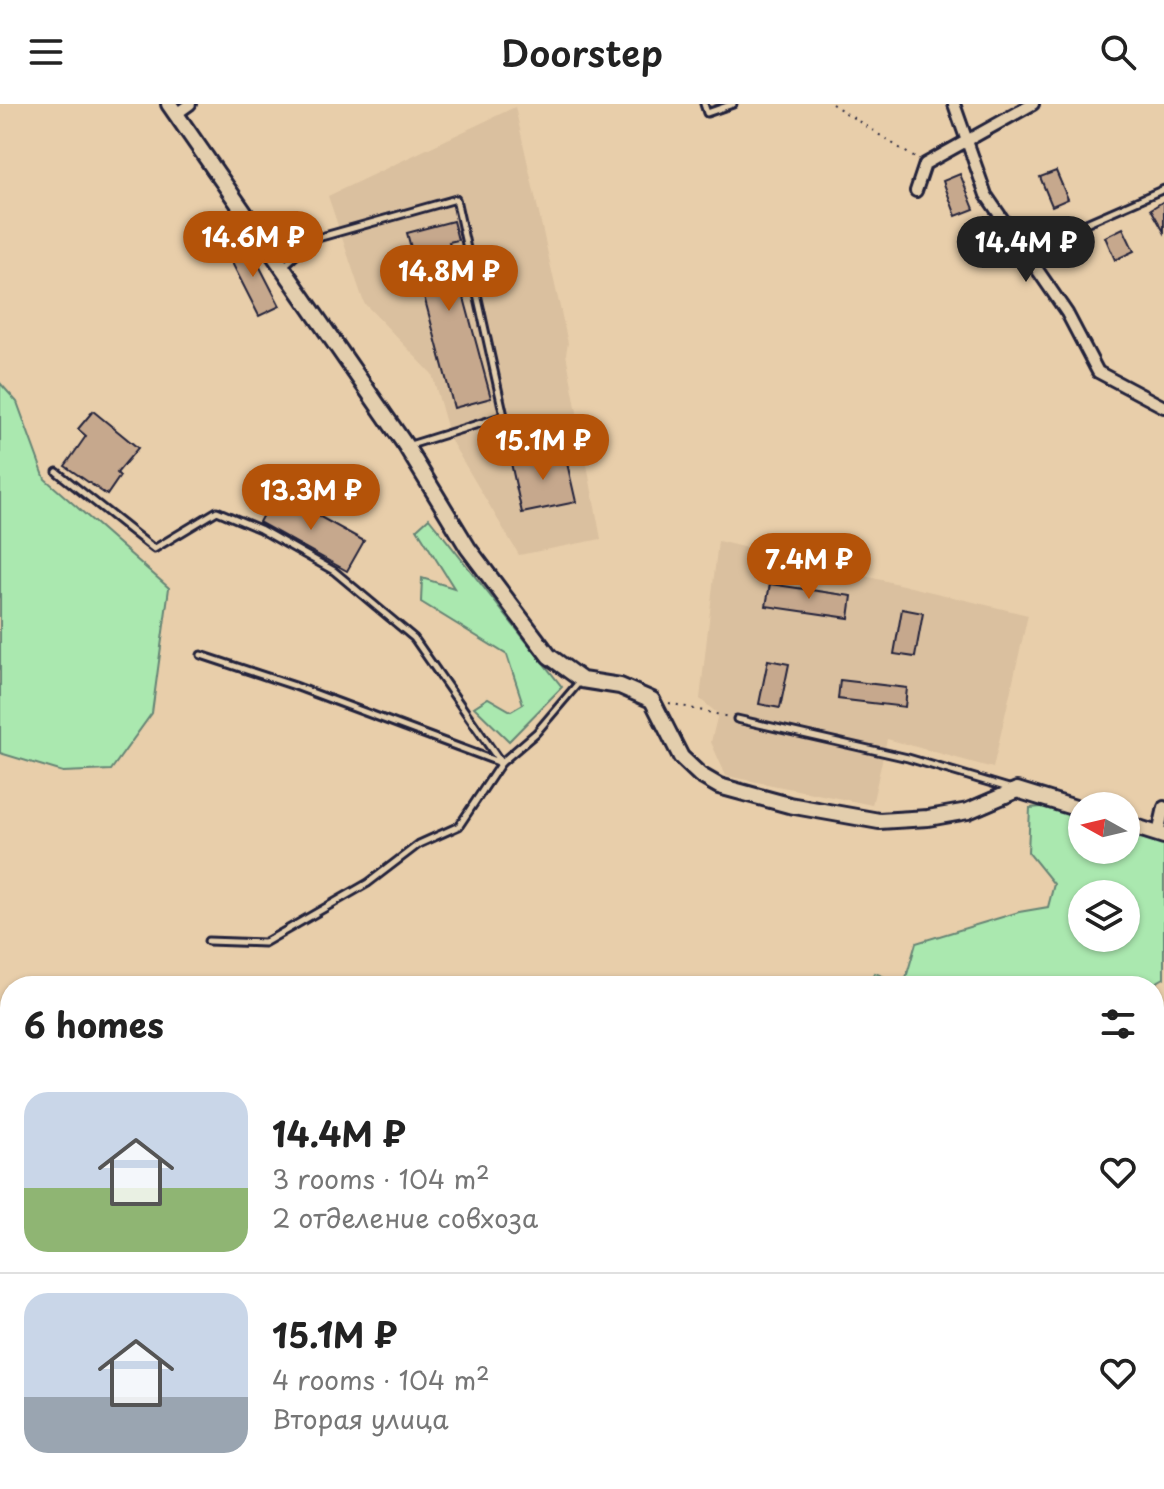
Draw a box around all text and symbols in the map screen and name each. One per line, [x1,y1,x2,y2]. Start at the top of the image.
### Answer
text: Doorstep [501,25,663,79]
icon: menu [24,30,68,74]
icon: search [1096,30,1140,74]
pin: 14.6M ₽ [179,211,327,279]
pin: 14.4M ₽ [952,216,1100,284]
text: 14.6M ₽ [201,217,305,256]
text: 14.4M ₽ [975,222,1077,261]
pin: 14.8M ₽ [375,245,523,313]
text: 14.8M ₽ [398,251,500,290]
pin: 15.1M ₽ [469,414,617,482]
text: 15.1M ₽ [495,420,591,459]
pin: 13.3M ₽ [237,464,385,532]
text: 13.3M ₽ [260,470,362,509]
pin: 7.4M ₽ [744,533,874,601]
text: 7.4M ₽ [765,539,853,578]
north arrow [1068,792,1140,864]
map controls [1068,792,1140,952]
button: layers [1068,880,1140,952]
text: 6 homes [24,998,164,1050]
icon: filters [1096,1002,1140,1046]
text: 14.4M ₽ [272,1107,406,1159]
icon: home [88,1124,184,1220]
icon: heart [1096,1150,1140,1194]
text: 3 rooms · 104 m² [272,1159,490,1198]
text: 2 отделение совхоза [272,1198,538,1237]
text: 15.1M ₽ [272,1308,397,1360]
icon: home [88,1325,184,1421]
icon: heart [1096,1351,1140,1395]
text: 4 rooms · 104 m² [272,1360,490,1399]
text: Вторая улица [272,1399,449,1438]

